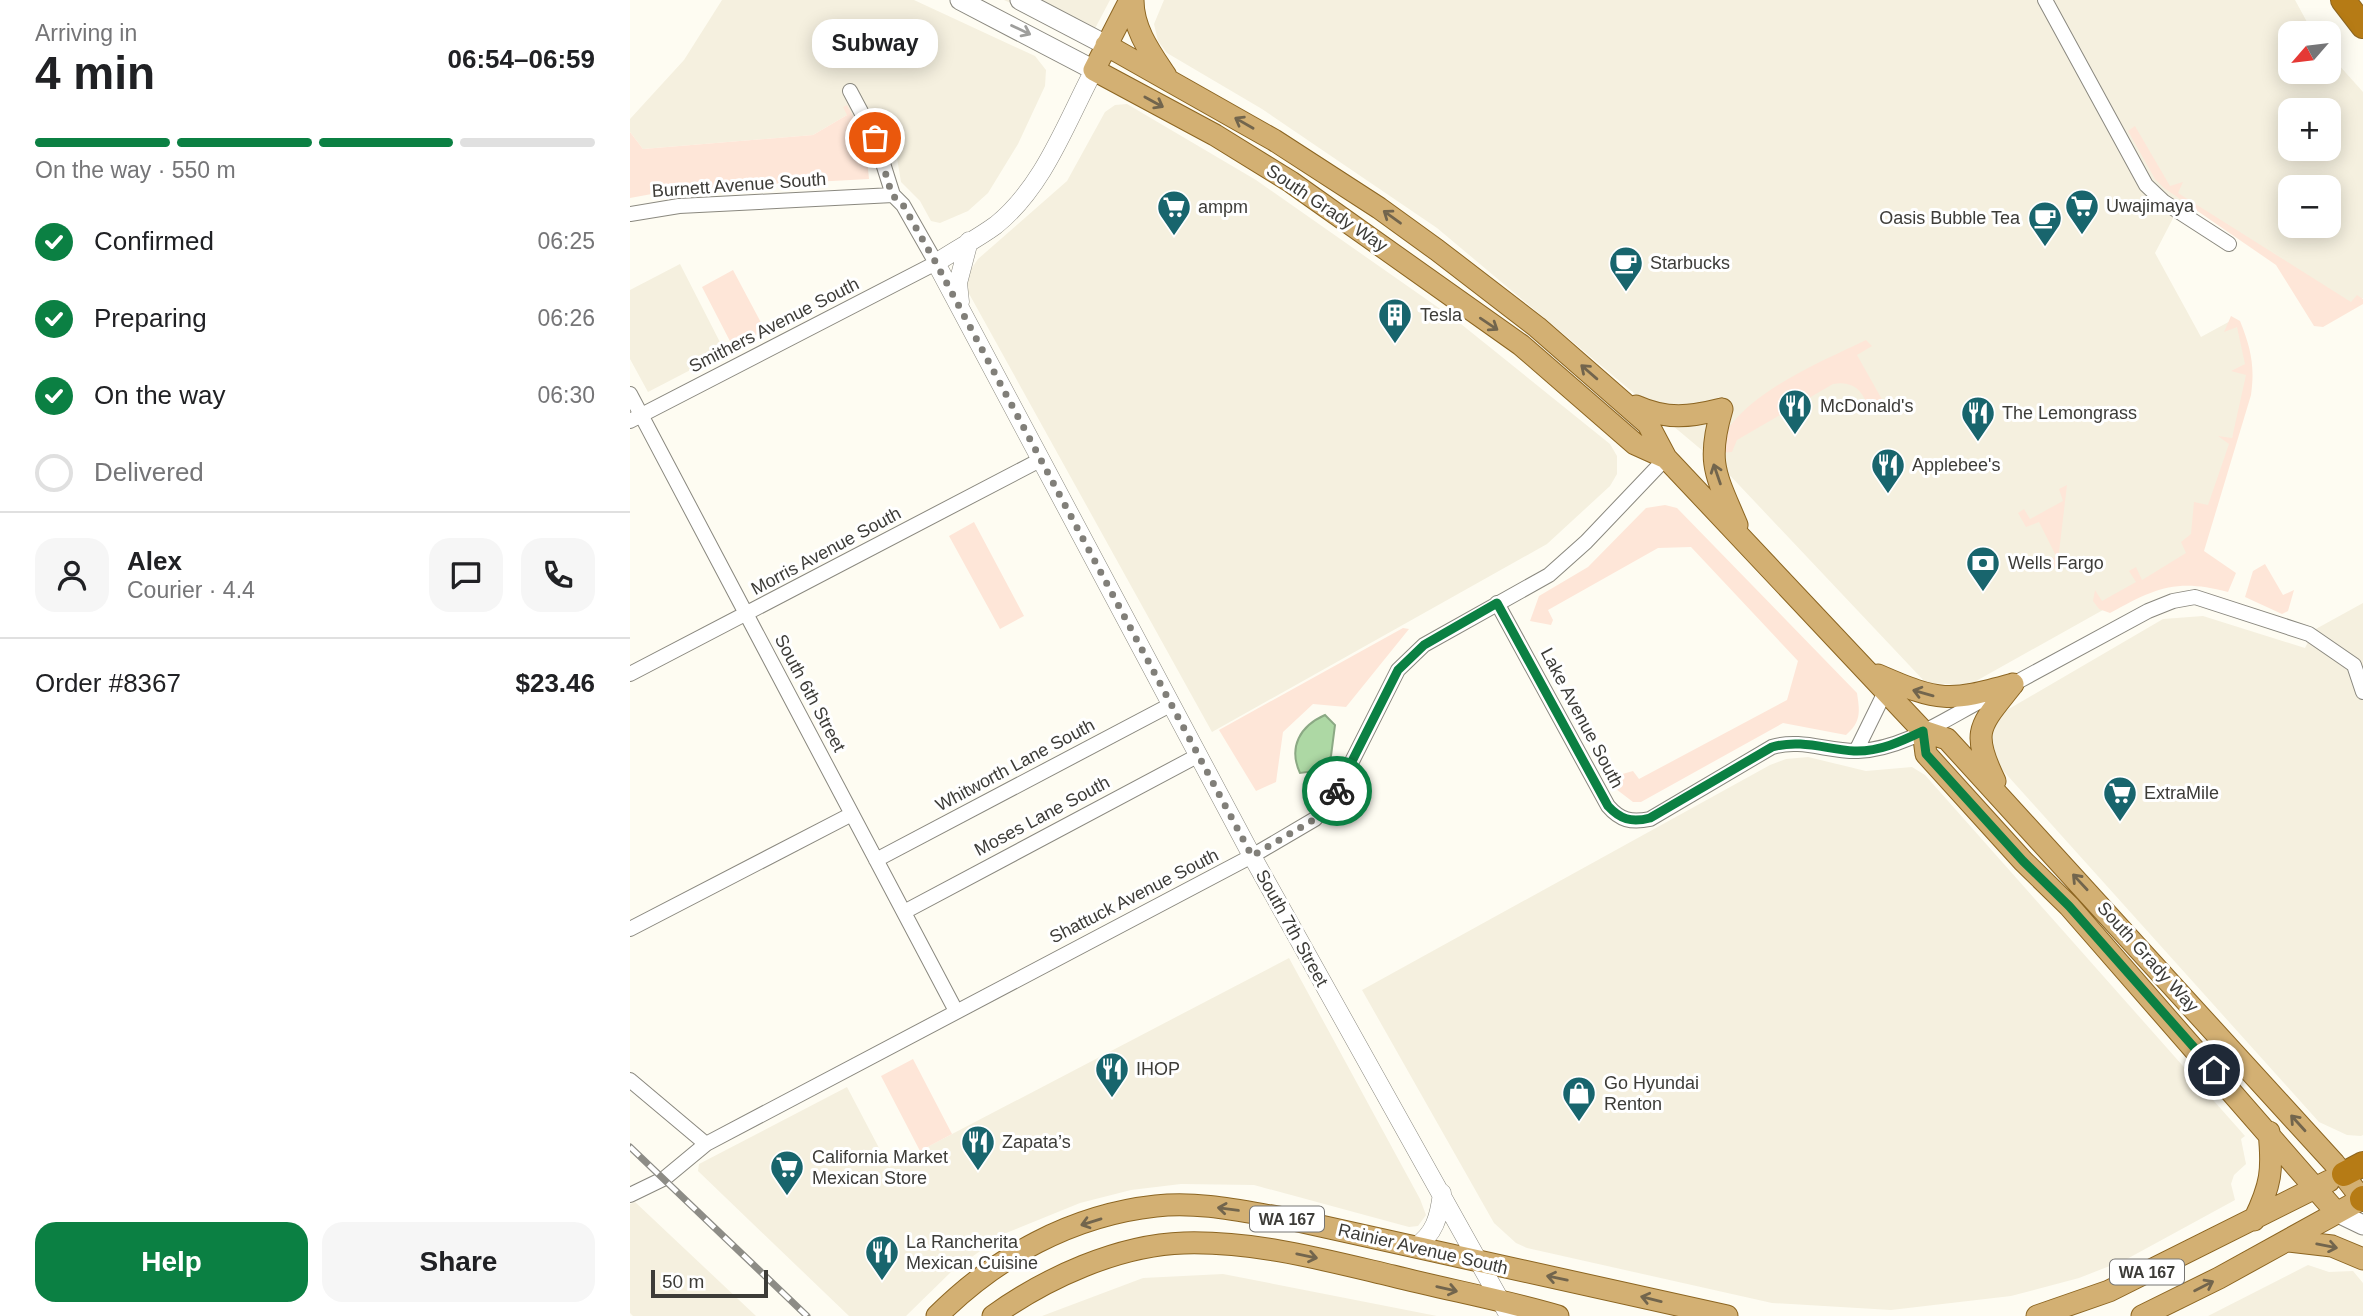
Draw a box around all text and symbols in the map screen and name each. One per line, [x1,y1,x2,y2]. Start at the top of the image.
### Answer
callout: Subway [812,19,938,68]
text: Arriving in [35,20,137,46]
north arrow [2278,21,2342,84]
map controls [2278,21,2341,238]
one-way arrow [1010,24,1031,38]
text: Subway [832,30,918,56]
text: 06:54–06:59 [448,44,595,74]
text: 4 min [35,47,155,99]
one-way arrow [1143,96,1164,109]
button: + [2278,98,2341,161]
pin [845,108,905,168]
one-way arrow [1234,116,1255,129]
icon: bag [856,119,894,157]
text: On the way · 550 m [35,157,236,183]
street label: South Grady Way [1263,160,1391,256]
street label: Burnett Avenue South [651,169,827,201]
button: − [2278,175,2341,238]
supermarket icon: Uwajimaya [2063,187,2101,236]
supermarket icon: ampm [1155,188,1193,237]
place label: Uwajimaya [2106,196,2195,216]
place label: ampm [1198,197,1248,217]
cafe icon: Oasis Bubble Tea [2026,199,2064,248]
place label: Oasis Bubble Tea [1879,208,2021,228]
one-way arrow [1383,210,1402,224]
icon: check [35,223,73,261]
text: Confirmed [94,226,214,256]
text: 06:25 [537,228,595,254]
cafe icon: Starbucks [1607,244,1645,293]
place label: Starbucks [1650,253,1730,273]
street label: Smithers Avenue South [686,273,862,377]
building icon: Tesla [1376,296,1414,345]
icon: check [35,300,73,338]
text: Preparing [94,303,207,333]
text: 06:26 [537,305,595,331]
place label: Tesla [1420,305,1463,325]
one-way arrow [1479,317,1498,332]
one-way arrow [1580,364,1598,380]
icon: check [35,377,73,415]
text: On the way [94,380,226,410]
text: 06:30 [537,382,595,408]
restaurant icon: McDonald's [1776,387,1814,436]
restaurant icon: The Lemongrass [1959,394,1997,443]
place label: McDonald's [1820,396,1913,416]
place label: The Lemongrass [2002,403,2137,423]
restaurant icon: Applebee's [1869,446,1907,495]
place label: Applebee's [1912,455,2001,475]
text: Delivered [94,457,204,487]
one-way arrow [1710,464,1722,486]
street label: Morris Avenue South [748,503,904,599]
button: person [35,538,109,612]
button: chat [429,538,503,612]
button: phone [521,538,595,612]
bank icon: Wells Fargo [1964,544,2002,593]
text: Alex [127,546,182,576]
place label: Wells Fargo [2008,553,2104,573]
text: Courier · 4.4 [127,577,255,603]
street label: South 6th Street [771,631,849,755]
street label: Lake Avenue South [1537,645,1627,791]
text: Order #8367 [35,668,181,698]
text: $23.46 [515,668,595,698]
one-way arrow [1912,685,1934,698]
street label: Whitworth Lane South [932,715,1098,815]
courier [1302,756,1372,826]
street label: Moses Lane South [971,772,1113,860]
icon: bike [1318,772,1356,810]
supermarket icon: ExtraMile [2101,774,2139,823]
place label: ExtraMile [2144,783,2219,803]
street label: Shattuck Avenue South [1046,845,1222,947]
street label: South 7th Street [1252,866,1332,990]
one-way arrow [2071,874,2088,891]
street label: South Grady Way [2093,898,2203,1016]
pin [2184,1040,2244,1100]
restaurant icon: IHOP [1093,1050,1131,1099]
icon: home [2195,1051,2233,1089]
place label: IHOP [1136,1059,1180,1079]
place label: Go Hyundai Renton [1604,1073,1699,1114]
shop icon: Go Hyundai Renton [1560,1074,1598,1123]
one-way arrow [2290,1114,2306,1132]
restaurant icon: Zapata’s [959,1123,997,1172]
place label: Zapata’s [1002,1132,1071,1152]
place label: California Market Mexican Store [812,1147,948,1188]
supermarket icon: California Market Mexican Store [768,1148,806,1197]
one-way arrow [1217,1203,1240,1216]
road number: WA 167 [1250,1206,1324,1232]
one-way arrow [1080,1216,1102,1229]
street label: Rainier Avenue South [1336,1220,1510,1278]
button: Help [35,1222,308,1302]
button: Share [322,1222,595,1302]
place label: La Rancherita Mexican Cuisine [906,1232,1038,1273]
restaurant icon: La Rancherita Mexican Cuisine [863,1233,901,1282]
one-way arrow [2315,1240,2338,1253]
one-way arrow [1295,1250,1318,1263]
road number: WA 167 [2110,1260,2184,1284]
scale bar [651,1267,768,1299]
text: 50 m [662,1271,704,1292]
one-way arrow [1546,1271,1569,1285]
one-way arrow [2193,1279,2214,1293]
one-way arrow [1435,1283,1458,1296]
one-way arrow [1640,1292,1663,1305]

